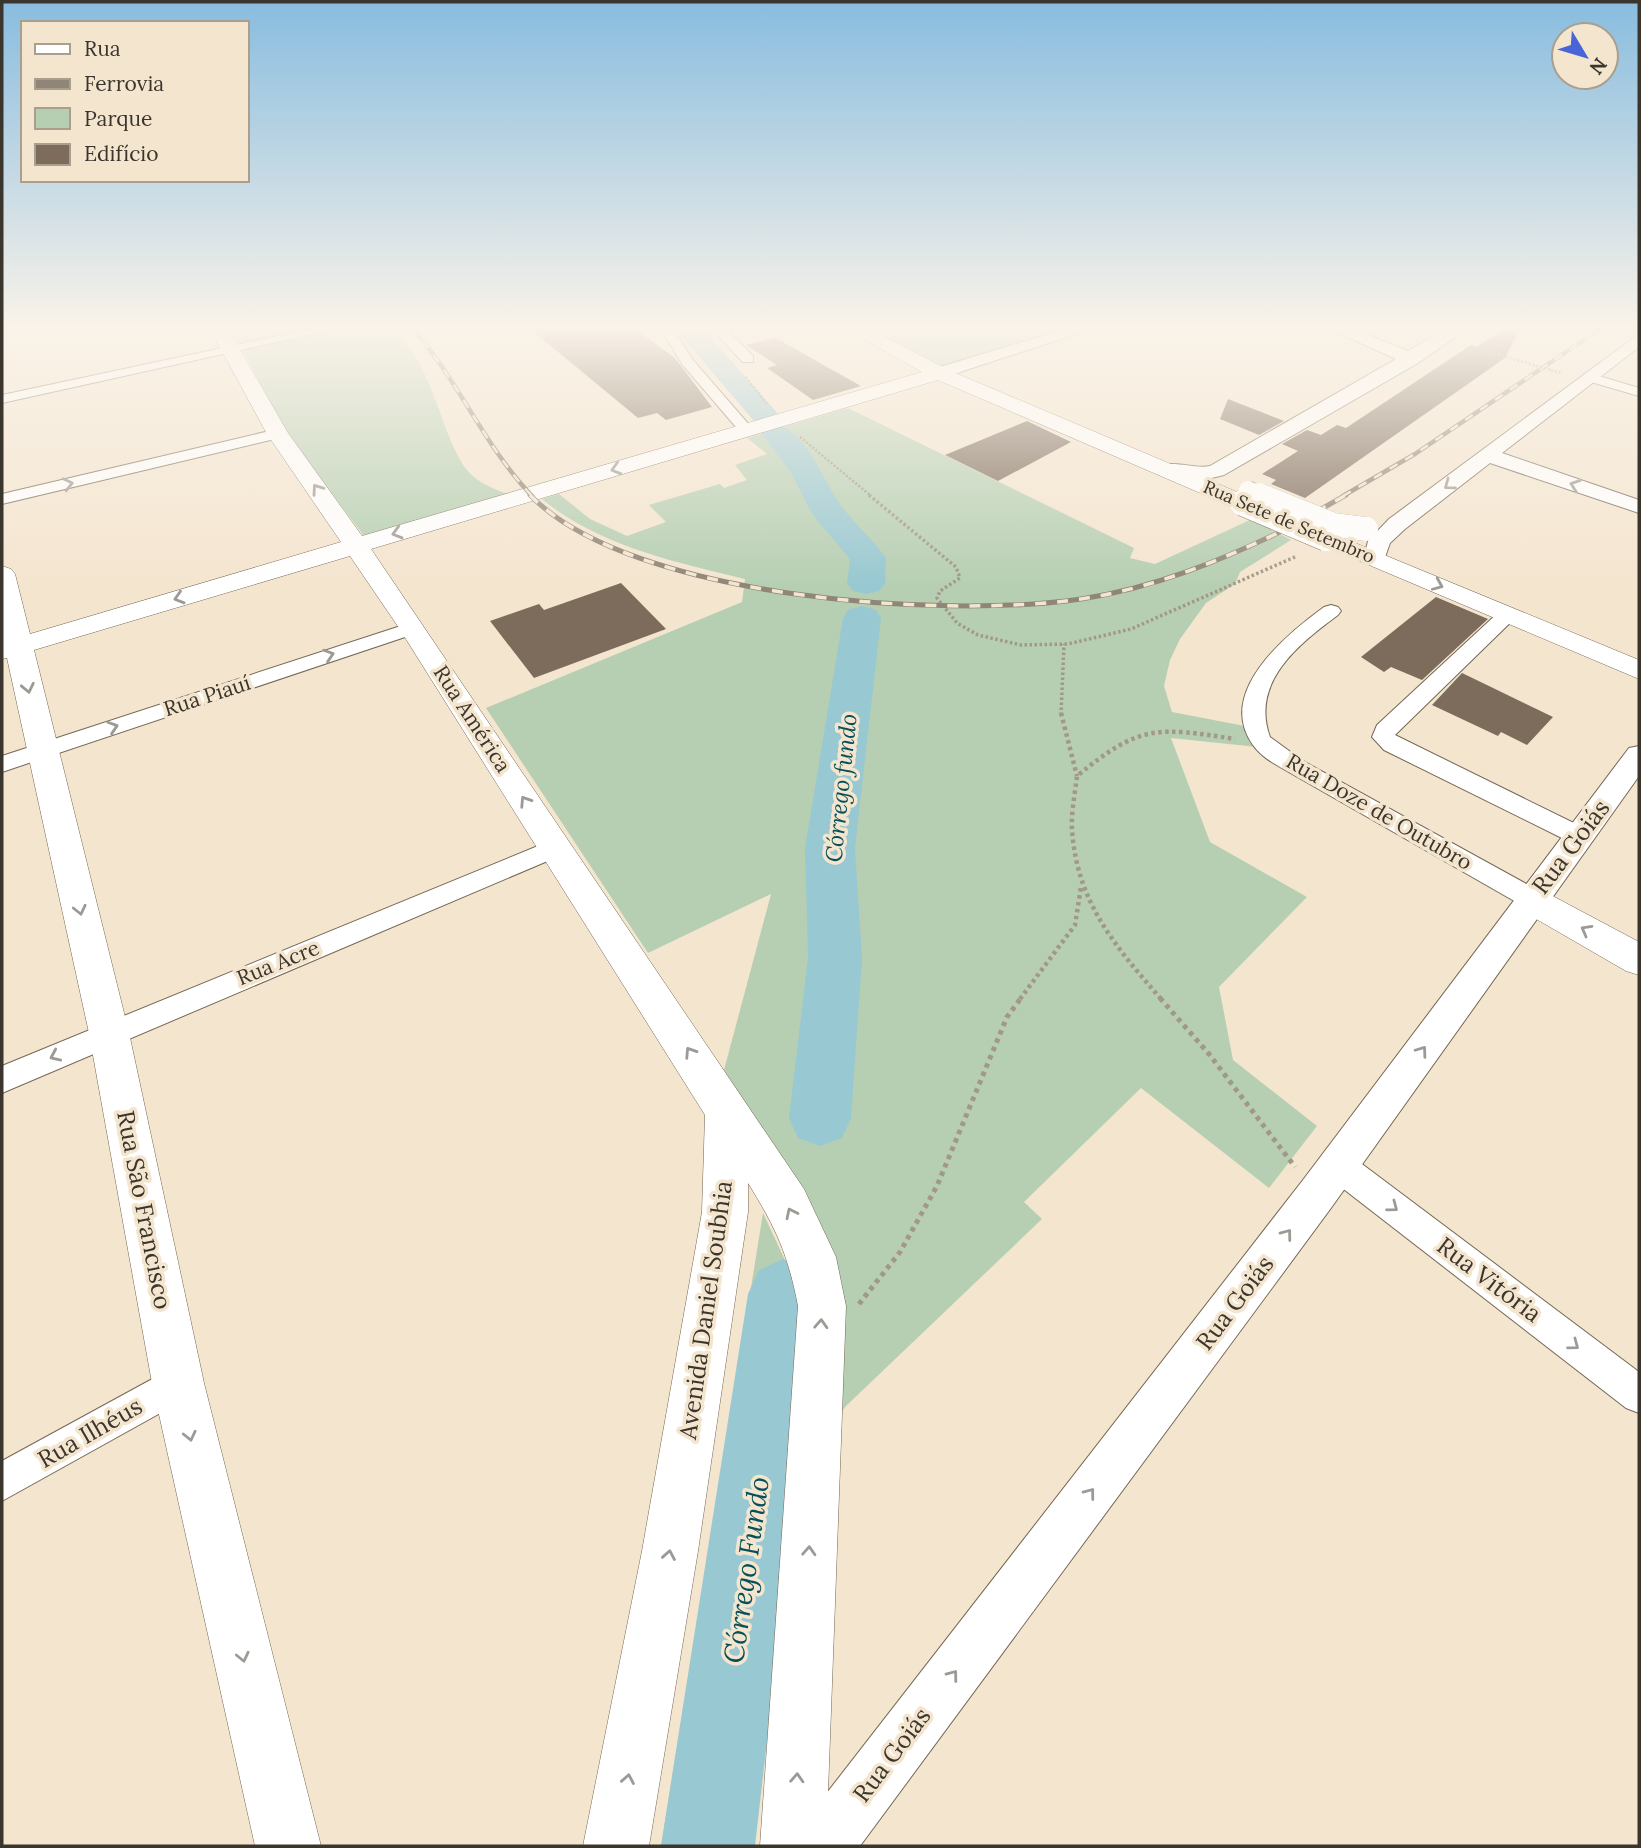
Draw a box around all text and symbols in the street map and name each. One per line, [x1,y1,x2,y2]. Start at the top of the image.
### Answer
legend [21,21,248,182]
north arrow [1550,21,1620,91]
text: Rua [84,35,121,62]
text: N [1584,53,1612,80]
text: Ferrovia [84,70,164,97]
text: Parque [84,105,152,132]
text: Edifício [84,140,159,167]
one-way arrow [610,461,622,476]
street label: Rua Sete de Setembro [1200,475,1378,568]
one-way arrow [1444,476,1456,489]
one-way arrow [62,477,74,492]
one-way arrow [1569,479,1581,493]
one-way arrow [313,484,325,497]
one-way arrow [392,525,404,539]
one-way arrow [1430,577,1443,591]
one-way arrow [173,589,185,604]
one-way arrow [322,649,334,664]
street label: Rua América [428,660,517,778]
street label: Rua Piauí [160,669,254,722]
one-way arrow [20,682,35,694]
water label: Córrego fundo [818,712,863,864]
one-way arrow [106,721,119,735]
street label: Rua Doze de Outubro [1281,747,1477,876]
street label: Rua Goiás [1525,793,1616,900]
one-way arrow [520,796,533,809]
one-way arrow [72,904,86,916]
one-way arrow [1580,925,1593,938]
street label: Rua Acre [233,934,323,991]
one-way arrow [1414,1046,1426,1059]
one-way arrow [685,1047,698,1060]
one-way arrow [50,1048,62,1062]
street label: Rua São Francisco [110,1108,179,1312]
street label: Avenida Daniel Soubhia [672,1179,739,1442]
one-way arrow [1385,1199,1398,1212]
one-way arrow [786,1208,800,1220]
one-way arrow [1279,1229,1292,1242]
street label: Rua Vitória [1431,1230,1548,1329]
street label: Rua Goiás [1189,1249,1280,1356]
one-way arrow [814,1318,829,1329]
one-way arrow [1566,1337,1579,1349]
street label: Rua Ilhéus [32,1390,148,1475]
one-way arrow [182,1430,196,1442]
water label: Córrego Fundo [715,1474,777,1666]
one-way arrow [1082,1489,1095,1501]
one-way arrow [801,1545,816,1556]
one-way arrow [661,1549,676,1561]
one-way arrow [235,1651,249,1663]
one-way arrow [945,1670,957,1682]
street label: Rua Goiás [846,1701,937,1808]
one-way arrow [789,1772,804,1783]
one-way arrow [620,1773,635,1785]

